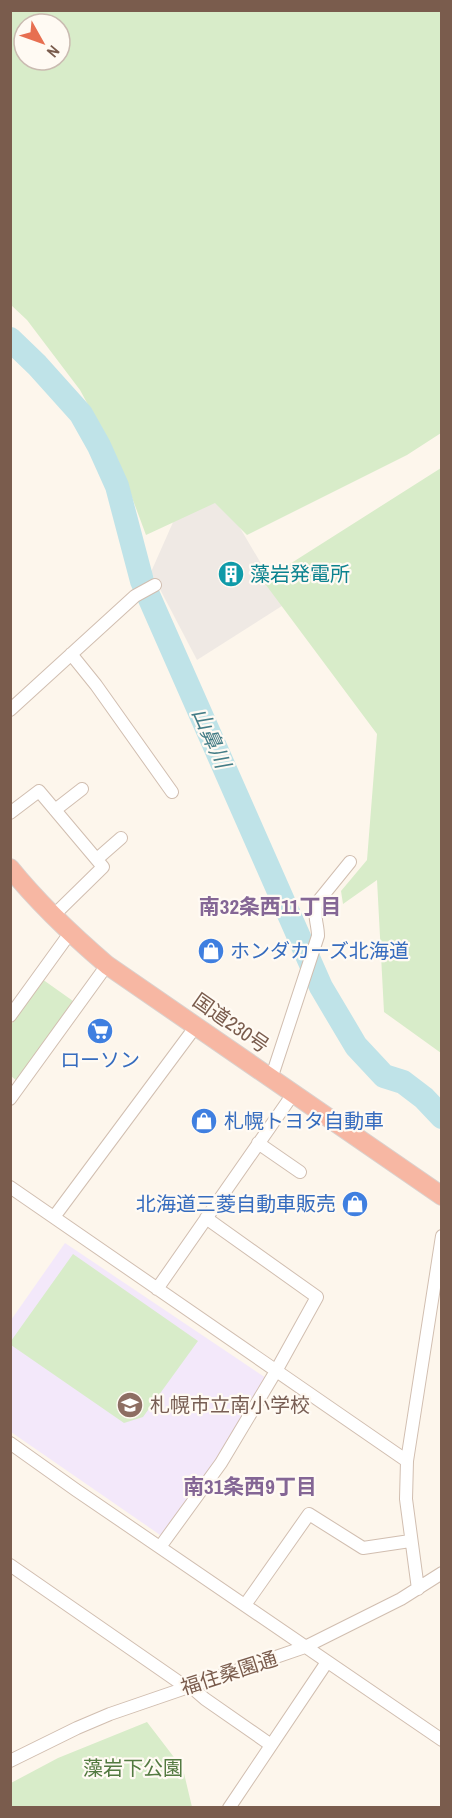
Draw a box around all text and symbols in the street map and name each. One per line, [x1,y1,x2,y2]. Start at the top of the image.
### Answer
north arrow [12,12,72,72]
text: N [42,41,65,62]
building icon: 藻岩発電所 [216,559,246,589]
place label: 藻岩発電所 [250,560,350,587]
water label: 山鼻川 [185,703,238,774]
district label: 南32条西11丁目 [199,892,341,921]
shop icon: ホンダカーズ北海道 [196,936,226,966]
place label: ホンダカーズ北海道 [230,937,409,964]
street label: 国道230号 [188,986,275,1059]
supermarket icon: ローソン [85,1016,115,1046]
place label: ローソン [60,1046,140,1073]
shop icon: 札幌トヨタ自動車 [189,1106,219,1136]
place label: 札幌トヨタ自動車 [224,1107,384,1134]
shop icon: 北海道三菱自動車販売 [340,1189,370,1219]
place label: 北海道三菱自動車販売 [136,1190,336,1217]
school or university icon: 札幌市立南小学校 [115,1390,145,1420]
place label: 札幌市立南小学校 [150,1391,310,1418]
district label: 南31条西9丁目 [183,1472,317,1501]
street label: 福住桑園通 [177,1644,281,1701]
park label: 藻岩下公園 [83,1754,183,1781]

